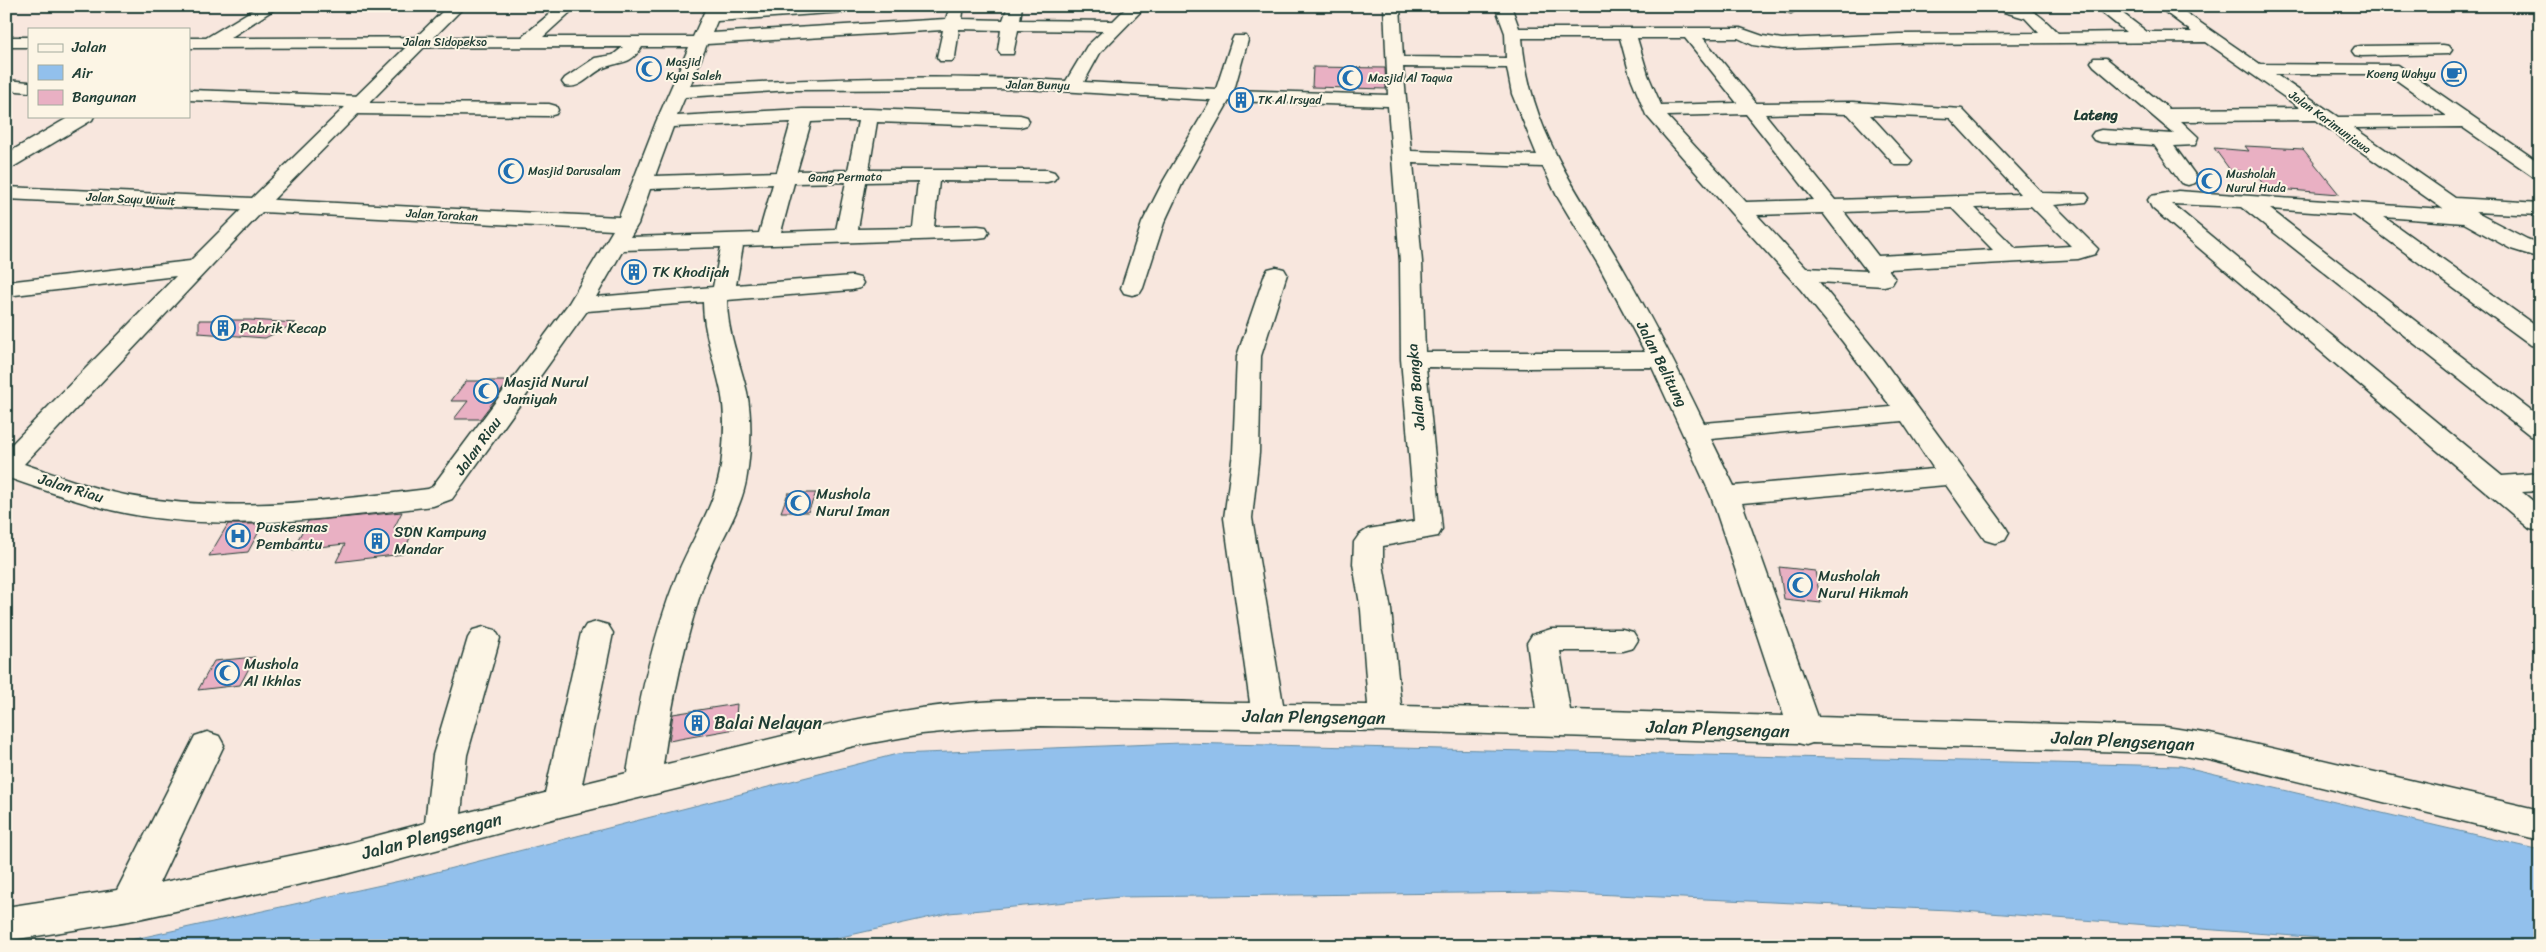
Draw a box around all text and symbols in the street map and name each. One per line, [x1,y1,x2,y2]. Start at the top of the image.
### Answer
legend [28,28,190,118]
street label: Jalan Sidopekso [402,31,487,53]
text: Jalan [71,34,106,60]
place label: Masjid Kyai Saleh [666,51,721,87]
mosque icon: Masjid Kyai Saleh [636,56,662,82]
text: Air [71,60,93,86]
cafe icon: Koeng Wahyu [2441,61,2467,87]
place label: Koeng Wahyu [2366,63,2437,85]
mosque icon: Masjid Al Taqwa [1337,65,1363,91]
place label: Masjid Al Taqwa [1368,67,1453,89]
street label: Jalan Bunyu [1005,73,1071,97]
text: Bangunan [72,84,136,110]
street label: Jalan Karimunjawa [2283,84,2376,160]
building icon: TK Al Irsyad [1228,87,1254,113]
place label: TK Al Irsyad [1258,89,1322,111]
district label: Lateng [2074,102,2119,128]
mosque icon: Masjid Darusalam [498,158,524,184]
place label: Masjid Darusalam [528,160,621,182]
place label: Musholah Nurul Huda [2226,163,2286,199]
street label: Gang Permata [808,165,882,189]
mosque icon: Musholah Nurul Huda [2196,168,2222,194]
street label: Jalan Sayu Wiwit [85,186,176,212]
street label: Jalan Tarakan [405,202,479,228]
building icon: TK Khodijah [621,259,647,285]
place label: TK Khodijah [652,259,730,285]
building icon: Pabrik Kecap [210,315,236,341]
place label: Pabrik Kecap [240,315,326,341]
street label: Jalan Belitung [1629,315,1695,412]
street label: Jalan Bangka [1399,342,1433,432]
place label: Masjid Nurul Jamiyah [503,369,589,412]
mosque icon: Masjid Nurul Jamiyah [473,378,499,404]
street label: Jalan Riau [447,411,508,482]
street label: Jalan Riau [34,465,107,510]
place label: Mushola Nurul Iman [816,481,890,524]
mosque icon: Mushola Nurul Iman [785,490,811,516]
place label: Puskesmas Pembantu [256,514,328,557]
place label: SDN Kampung Mandar [394,519,487,562]
hospital icon: Puskesmas Pembantu [225,523,251,549]
building icon: SDN Kampung Mandar [364,528,390,554]
place label: Musholah Nurul Hikmah [1818,563,1909,606]
mosque icon: Musholah Nurul Hikmah [1787,572,1813,598]
place label: Mushola Al Ikhlas [243,651,301,694]
mosque icon: Mushola Al Ikhlas [214,660,240,686]
street label: Jalan Plengsengan [1241,700,1386,734]
place label: Balai Nelayan [714,707,823,739]
building icon: Balai Nelayan [684,710,710,736]
street label: Jalan Plengsengan [1645,710,1790,748]
street label: Jalan Plengsengan [2050,721,2196,761]
street label: Jalan Plengsengan [358,803,506,869]

